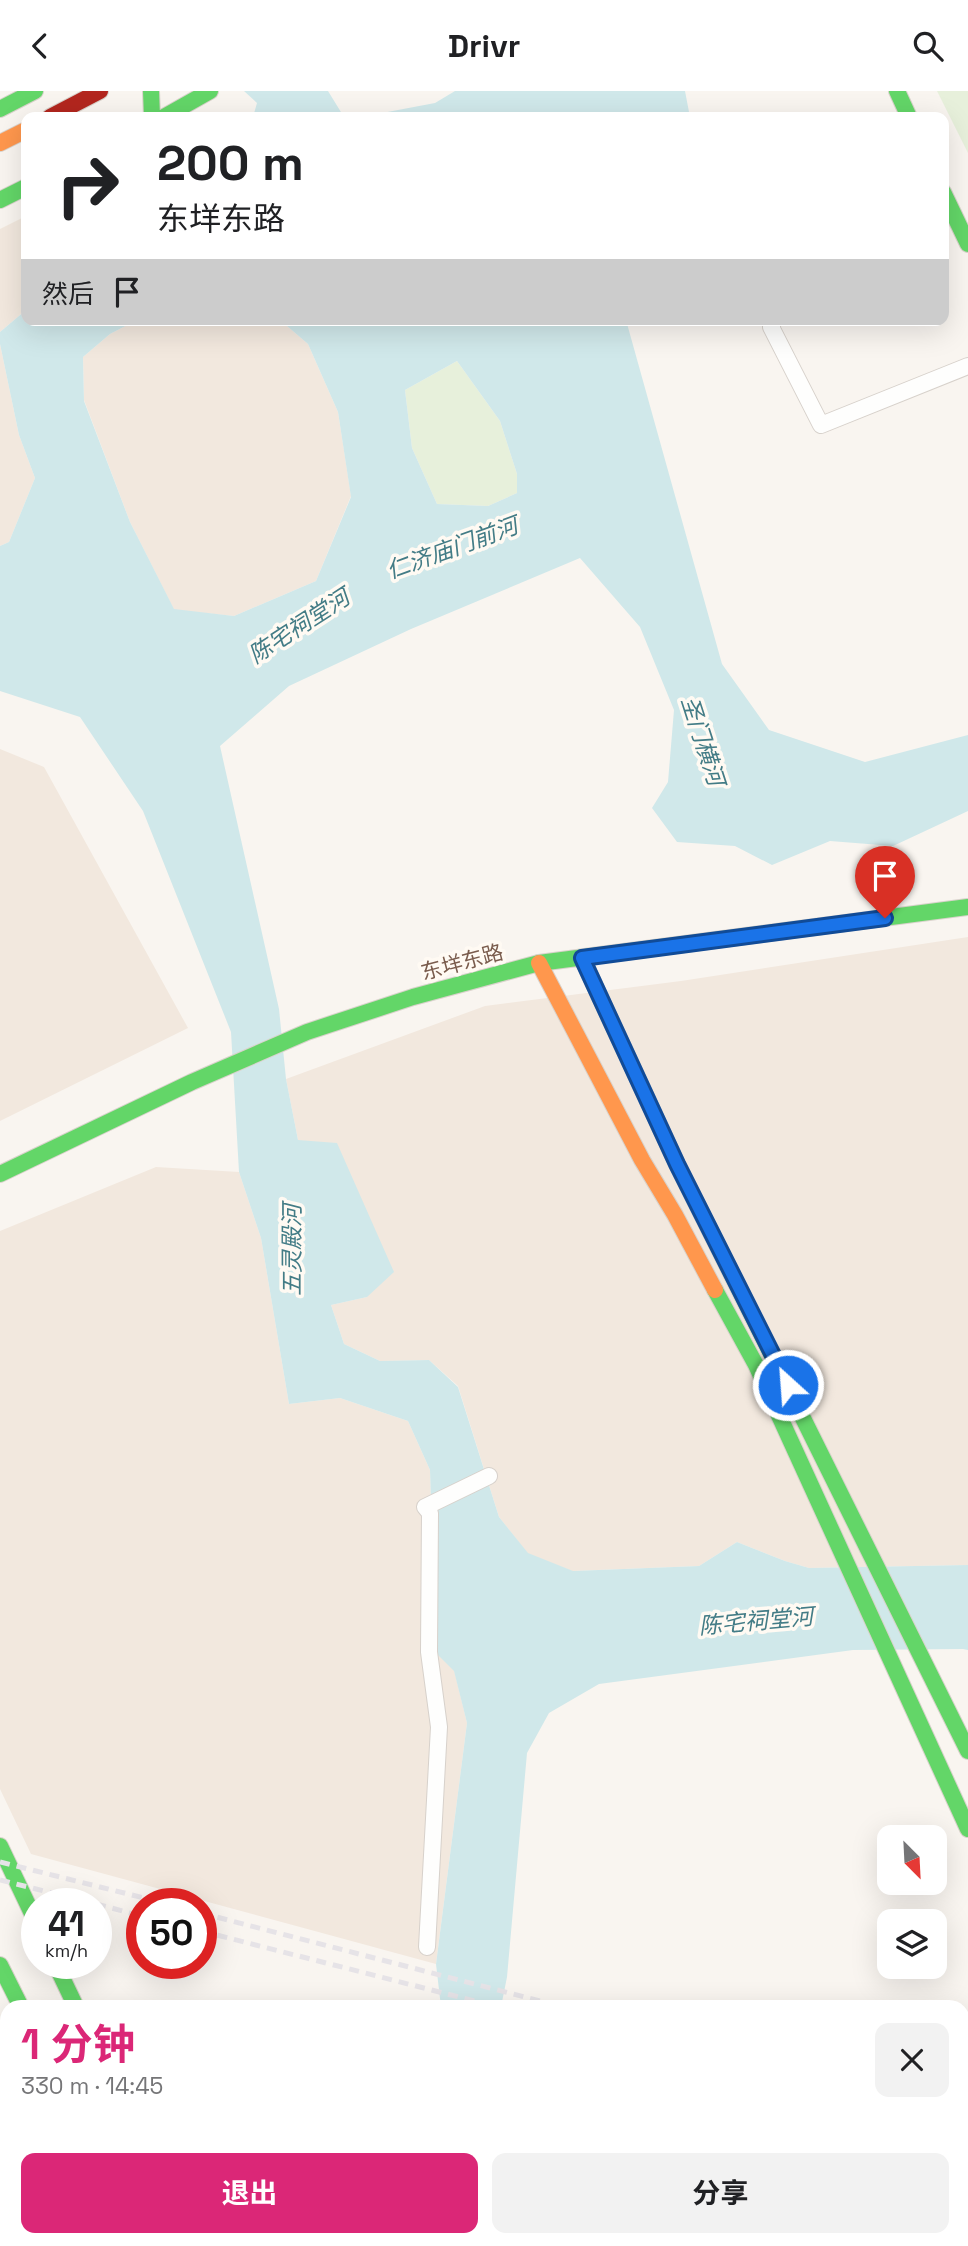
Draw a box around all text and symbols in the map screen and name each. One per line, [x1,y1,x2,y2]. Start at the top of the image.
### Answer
text: Drivr [448,26,520,66]
icon: back [21,27,59,65]
icon: search [909,27,947,65]
text: 200 m [157,132,304,194]
icon: right [42,140,133,231]
text: 东垟东路 [157,199,285,239]
icon: arrive [108,273,146,311]
text: 然后 [42,277,94,311]
water label: 仁济庙门前河 [382,509,526,586]
water label: 陈宅祠堂河 [243,580,359,670]
water label: 圣门横河 [675,693,733,793]
pin [855,846,915,918]
icon: arrive [866,857,904,895]
street label: 东垟东路 [418,938,506,986]
water label: 五灵殿河 [277,1200,307,1296]
position arrow [751,1348,825,1422]
water label: 陈宅祠堂河 [697,1601,819,1641]
north arrow [877,1825,947,1895]
map controls [877,1825,947,1979]
speed limit sign: 50 [126,1888,217,1979]
text: 41 [48,1902,85,1946]
button: layers [877,1909,947,1979]
text: km/h [45,1939,88,1962]
text: 1 分钟 [21,2018,135,2071]
button: close [875,2023,949,2097]
text: 330 m · 14:45 [21,2071,163,2101]
button: 退出 [21,2153,478,2233]
button: 分享 [492,2153,949,2233]

